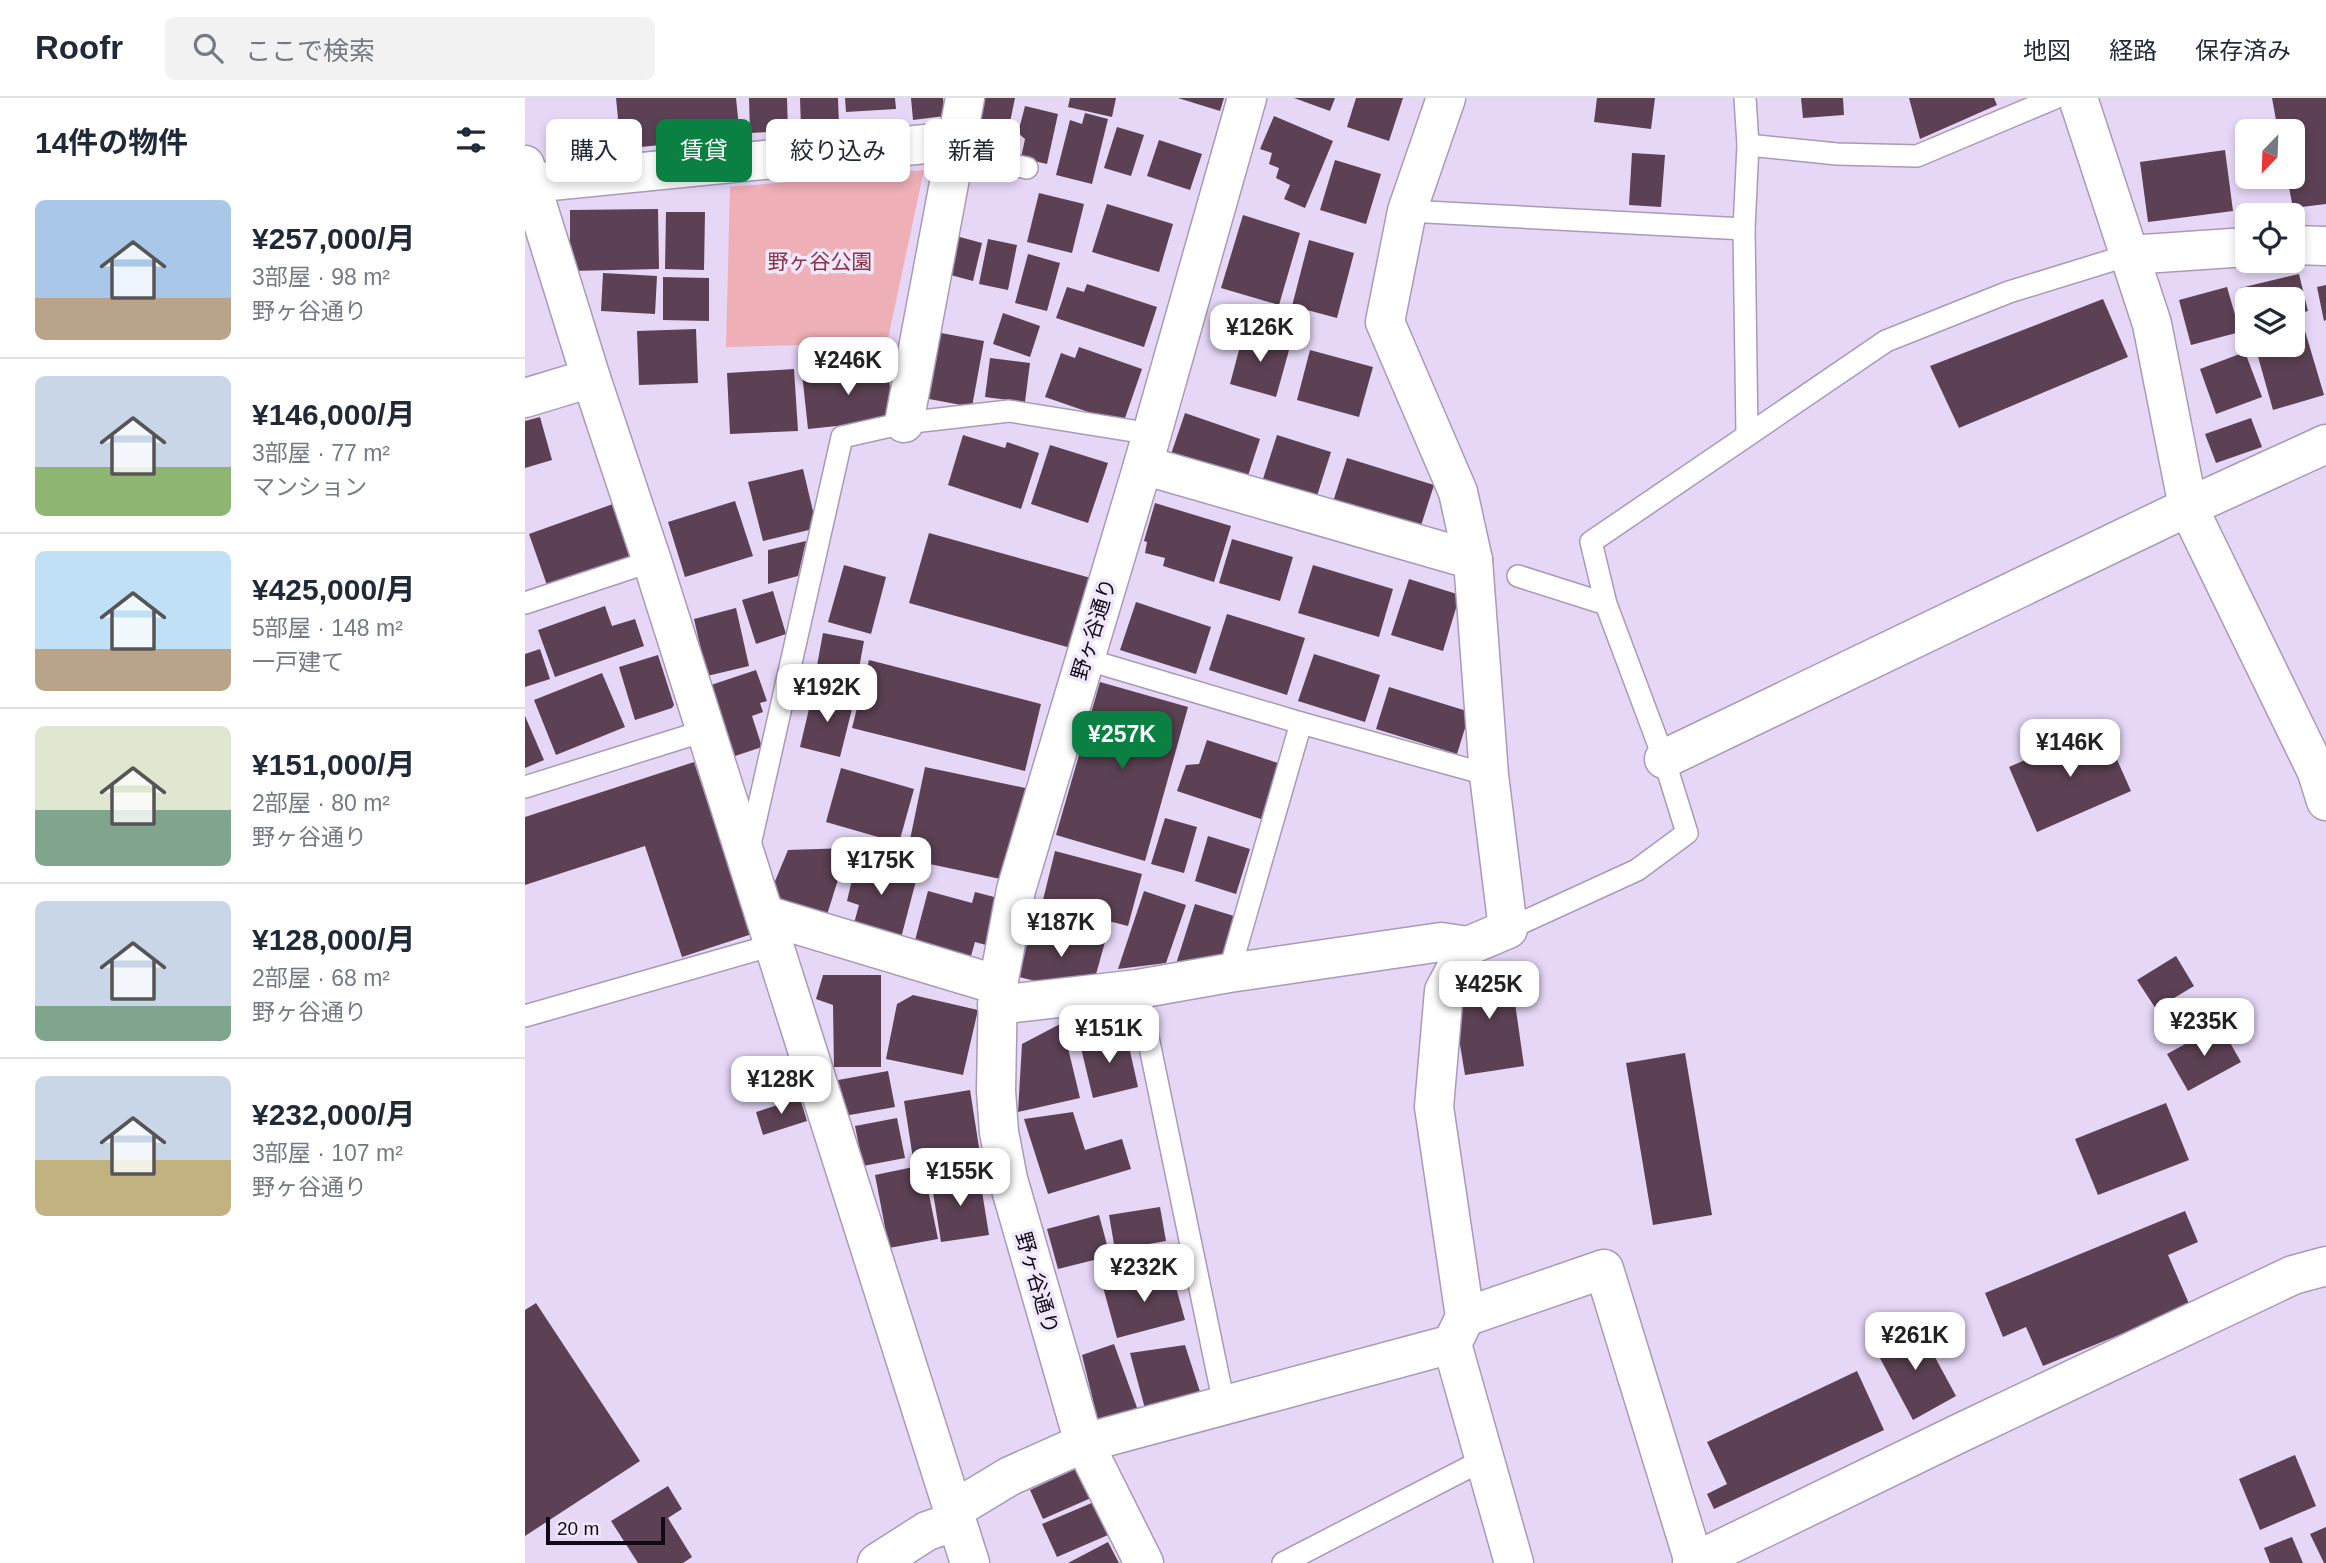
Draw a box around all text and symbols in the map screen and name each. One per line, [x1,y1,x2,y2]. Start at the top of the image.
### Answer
search box [165,17,655,80]
text: Roofr [35,29,123,66]
icon: search [189,29,227,67]
text: ここで検索 [245,36,375,66]
text: 地図 [2023,37,2071,64]
text: 経路 [2109,37,2157,64]
text: 保存済み [2195,37,2291,64]
chip: 購入 [546,119,642,182]
chip: 賃貸 [656,119,752,182]
chip: 絞り込み [766,119,910,182]
chip: 新着 [924,119,1020,182]
north arrow [2235,119,2305,189]
map controls [2235,119,2305,357]
icon: filters [452,121,490,159]
text: 14件の物件 [35,126,188,159]
button: locate [2235,203,2305,273]
text: ¥257,000/月 [252,222,415,255]
icon: home [91,228,175,312]
park label: 野ヶ谷公園 [768,250,873,273]
text: 3部屋 · 98 m² [252,264,390,290]
button: layers [2235,287,2305,357]
text: 野ヶ谷通り [252,298,367,324]
pin: ¥126K [1211,304,1309,364]
text: ¥126K [1226,314,1294,340]
pin: ¥246K [799,338,897,397]
text: ¥246K [814,347,882,373]
text: ¥146,000/月 [252,398,415,431]
icon: home [91,404,175,488]
text: 3部屋 · 77 m² [252,440,390,466]
text: マンション [252,474,367,500]
text: ¥425,000/月 [252,573,415,606]
street label: 野ヶ谷通り [1067,575,1120,682]
icon: home [91,579,175,663]
text: 5部屋 · 148 m² [252,615,403,641]
text: 一戸建て [252,649,344,675]
pin: ¥192K [778,664,876,724]
text: ¥192K [793,674,861,700]
pin: ¥257K [1073,712,1171,771]
pin: ¥146K [2021,720,2119,779]
text: ¥257K [1088,721,1156,747]
text: ¥146K [2036,729,2104,755]
text: ¥151,000/月 [252,748,415,781]
icon: home [91,754,175,838]
text: 2部屋 · 80 m² [252,790,390,816]
text: 野ヶ谷通り [252,824,367,850]
pin: ¥175K [832,838,930,897]
text: ¥175K [847,847,915,873]
pin: ¥187K [1012,900,1110,959]
text: ¥187K [1027,909,1095,935]
text: ¥128,000/月 [252,923,415,956]
icon: home [91,929,175,1013]
pin: ¥425K [1440,962,1538,1021]
text: 2部屋 · 68 m² [252,965,390,991]
text: ¥425K [1455,971,1523,997]
pin: ¥235K [2155,998,2253,1058]
text: 野ヶ谷通り [252,999,367,1025]
pin: ¥151K [1060,1006,1158,1065]
text: ¥235K [2170,1008,2238,1034]
text: ¥151K [1075,1015,1143,1041]
pin: ¥128K [732,1056,830,1116]
text: ¥128K [747,1066,815,1092]
text: ¥232,000/月 [252,1098,415,1131]
icon: home [91,1104,175,1188]
text: 3部屋 · 107 m² [252,1140,403,1166]
pin: ¥155K [911,1148,1009,1208]
text: ¥155K [926,1158,994,1184]
text: 野ヶ谷通り [252,1174,367,1200]
street label: 野ヶ谷通り [1012,1229,1063,1336]
pin: ¥232K [1095,1244,1193,1304]
text: ¥232K [1110,1254,1178,1280]
pin: ¥261K [1866,1312,1964,1372]
text: ¥261K [1881,1322,1949,1348]
scale bar [546,1514,665,1546]
text: 20 m [557,1518,599,1539]

